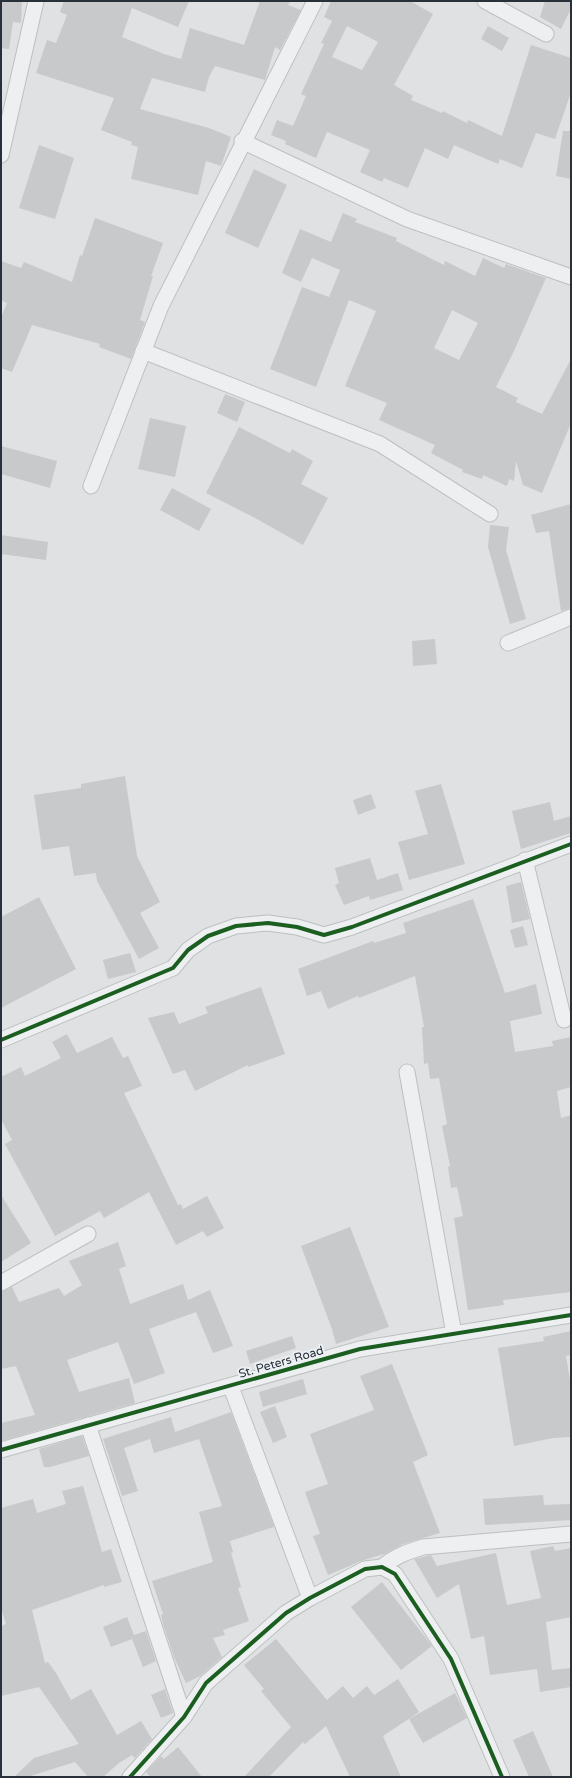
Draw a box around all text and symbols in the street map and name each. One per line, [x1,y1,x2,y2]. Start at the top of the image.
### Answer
street label: St. Peters Road [237,1343,325,1381]

